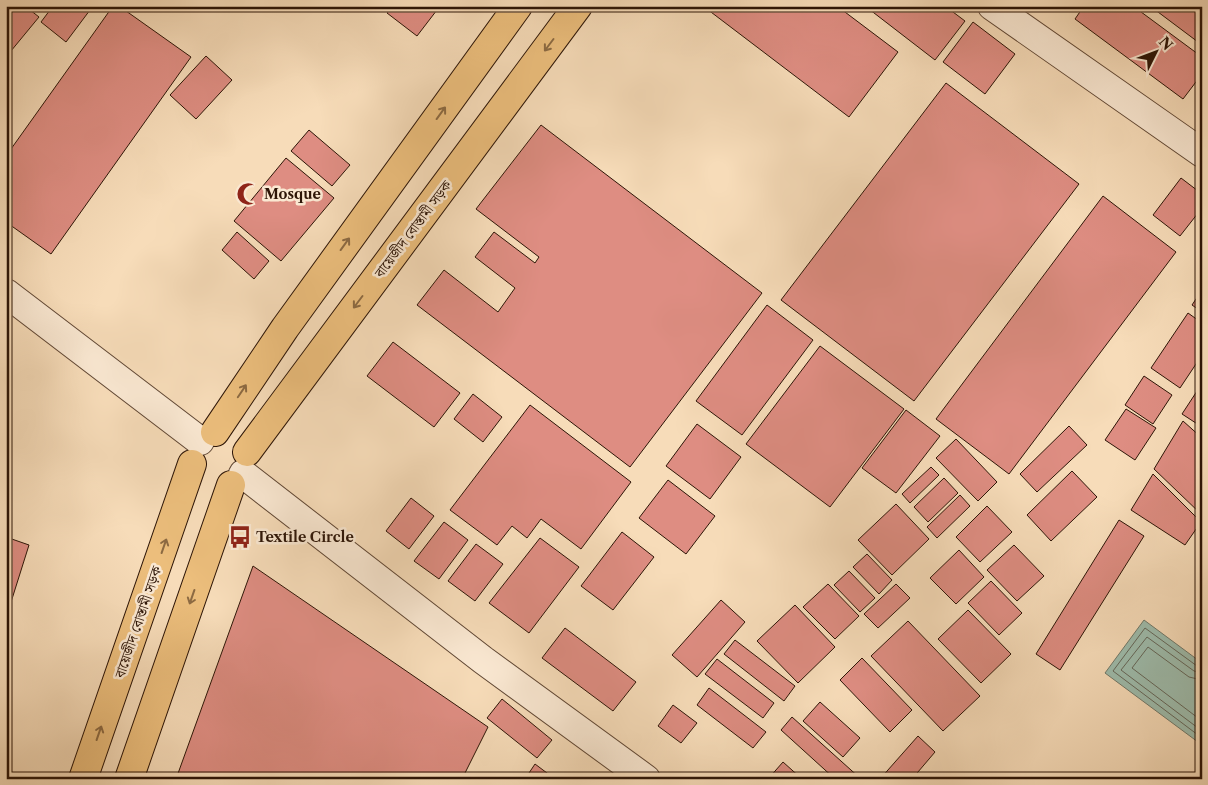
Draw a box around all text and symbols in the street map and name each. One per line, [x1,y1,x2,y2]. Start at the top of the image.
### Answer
north arrow [1130,28,1180,78]
text: N [1155,33,1176,54]
one-way arrow [544,38,554,52]
one-way arrow [436,106,446,120]
street label: বায়েজীদ বোস্তামী সড়ক [370,176,456,282]
mosque icon: Mosque [235,181,261,207]
place label: Mosque [264,185,321,203]
one-way arrow [340,238,351,251]
one-way arrow [353,295,364,308]
one-way arrow [237,385,247,399]
bus stop icon: Textile Circle [227,524,253,550]
place label: Textile Circle [256,528,354,546]
one-way arrow [160,539,170,555]
street label: বায়েজীদ বোস্তামী সড়ক [110,563,166,681]
one-way arrow [187,589,196,604]
one-way arrow [95,725,104,741]

